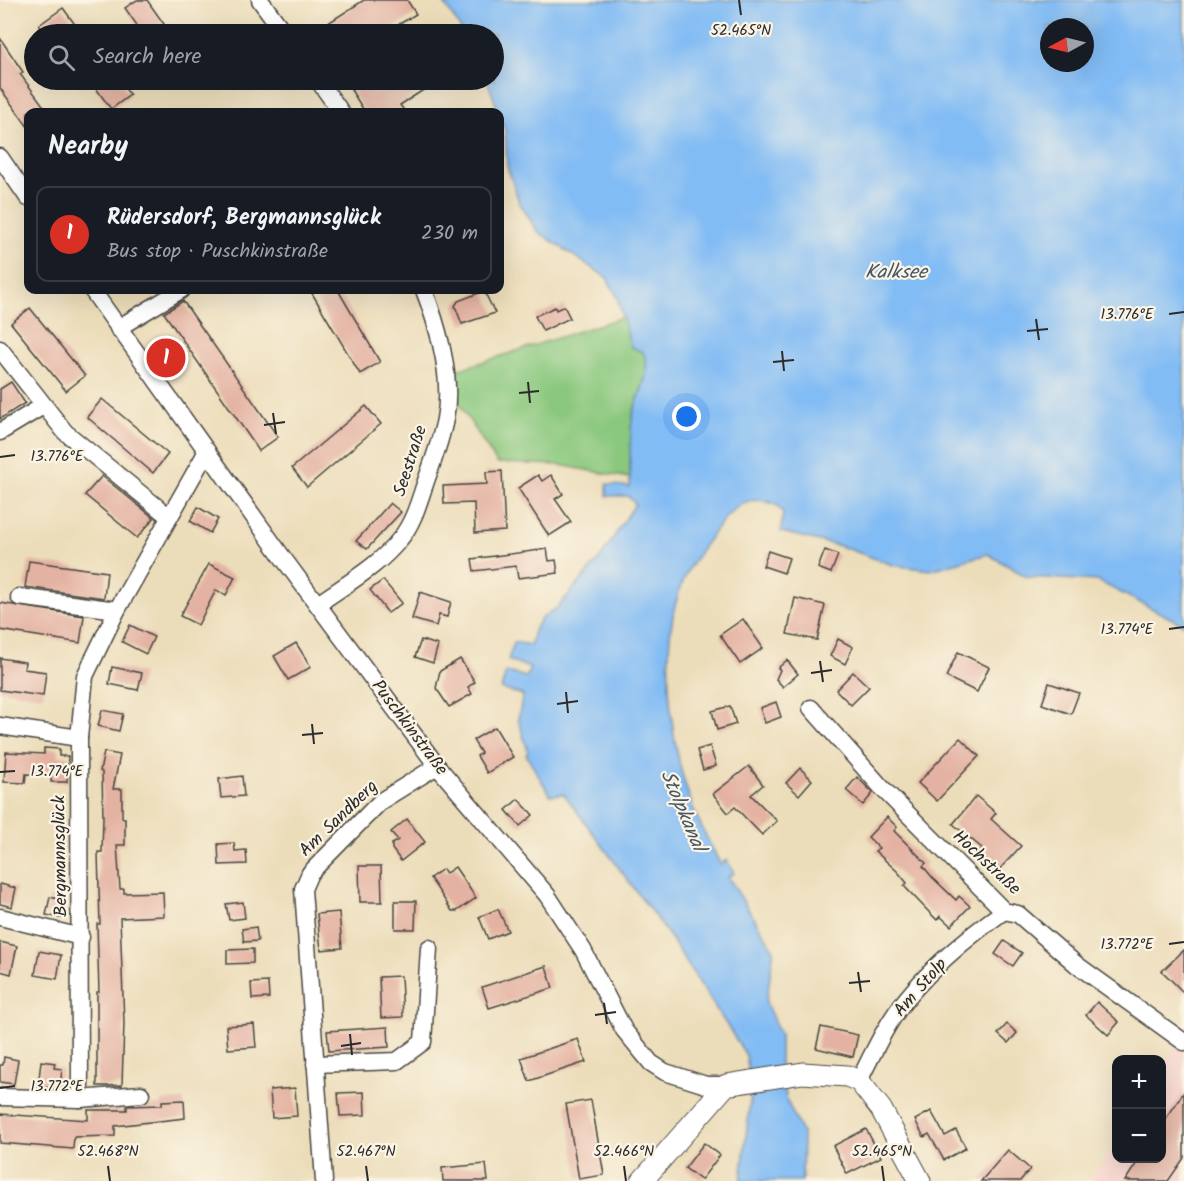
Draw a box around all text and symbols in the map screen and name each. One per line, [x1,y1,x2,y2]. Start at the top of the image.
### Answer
north arrow [1040,18,1094,72]
text: 52.465°N [711,19,771,43]
search box [24,24,504,90]
text: Search here [93,40,201,75]
icon: search [45,41,78,74]
text: Nearby [48,126,128,168]
text: Rüdersdorf, Bergmannsglück [107,201,381,236]
text: 1 [66,218,73,250]
text: 230 m [421,218,478,250]
text: Bus stop · Puschkinstraße [107,236,328,268]
water label: Kalksee [865,257,929,289]
text: 13.776°E [1101,303,1155,327]
pin: 1 [146,336,186,380]
your location [672,402,701,431]
street label: Seestraße [386,422,436,500]
text: 13.776°E [31,445,85,469]
text: 13.774°E [1101,618,1155,642]
street label: Puschkinstraße [363,674,455,782]
text: 13.774°E [31,760,85,784]
water label: Stolpkanal [651,765,715,860]
street label: Am Sandberg [293,773,385,865]
street label: Bergmannsglück [45,794,77,917]
street label: Hochstraße [945,823,1027,903]
text: 13.772°E [1100,933,1155,957]
street label: Am Stolp [887,952,955,1024]
map controls [1112,1055,1166,1163]
button: + [1112,1055,1166,1109]
text: 13.772°E [30,1075,85,1099]
button: − [1112,1109,1166,1163]
text: 52.468°N [77,1140,139,1164]
text: 52.467°N [336,1140,396,1164]
text: 52.466°N [594,1140,654,1164]
text: 52.465°N [852,1140,912,1164]

